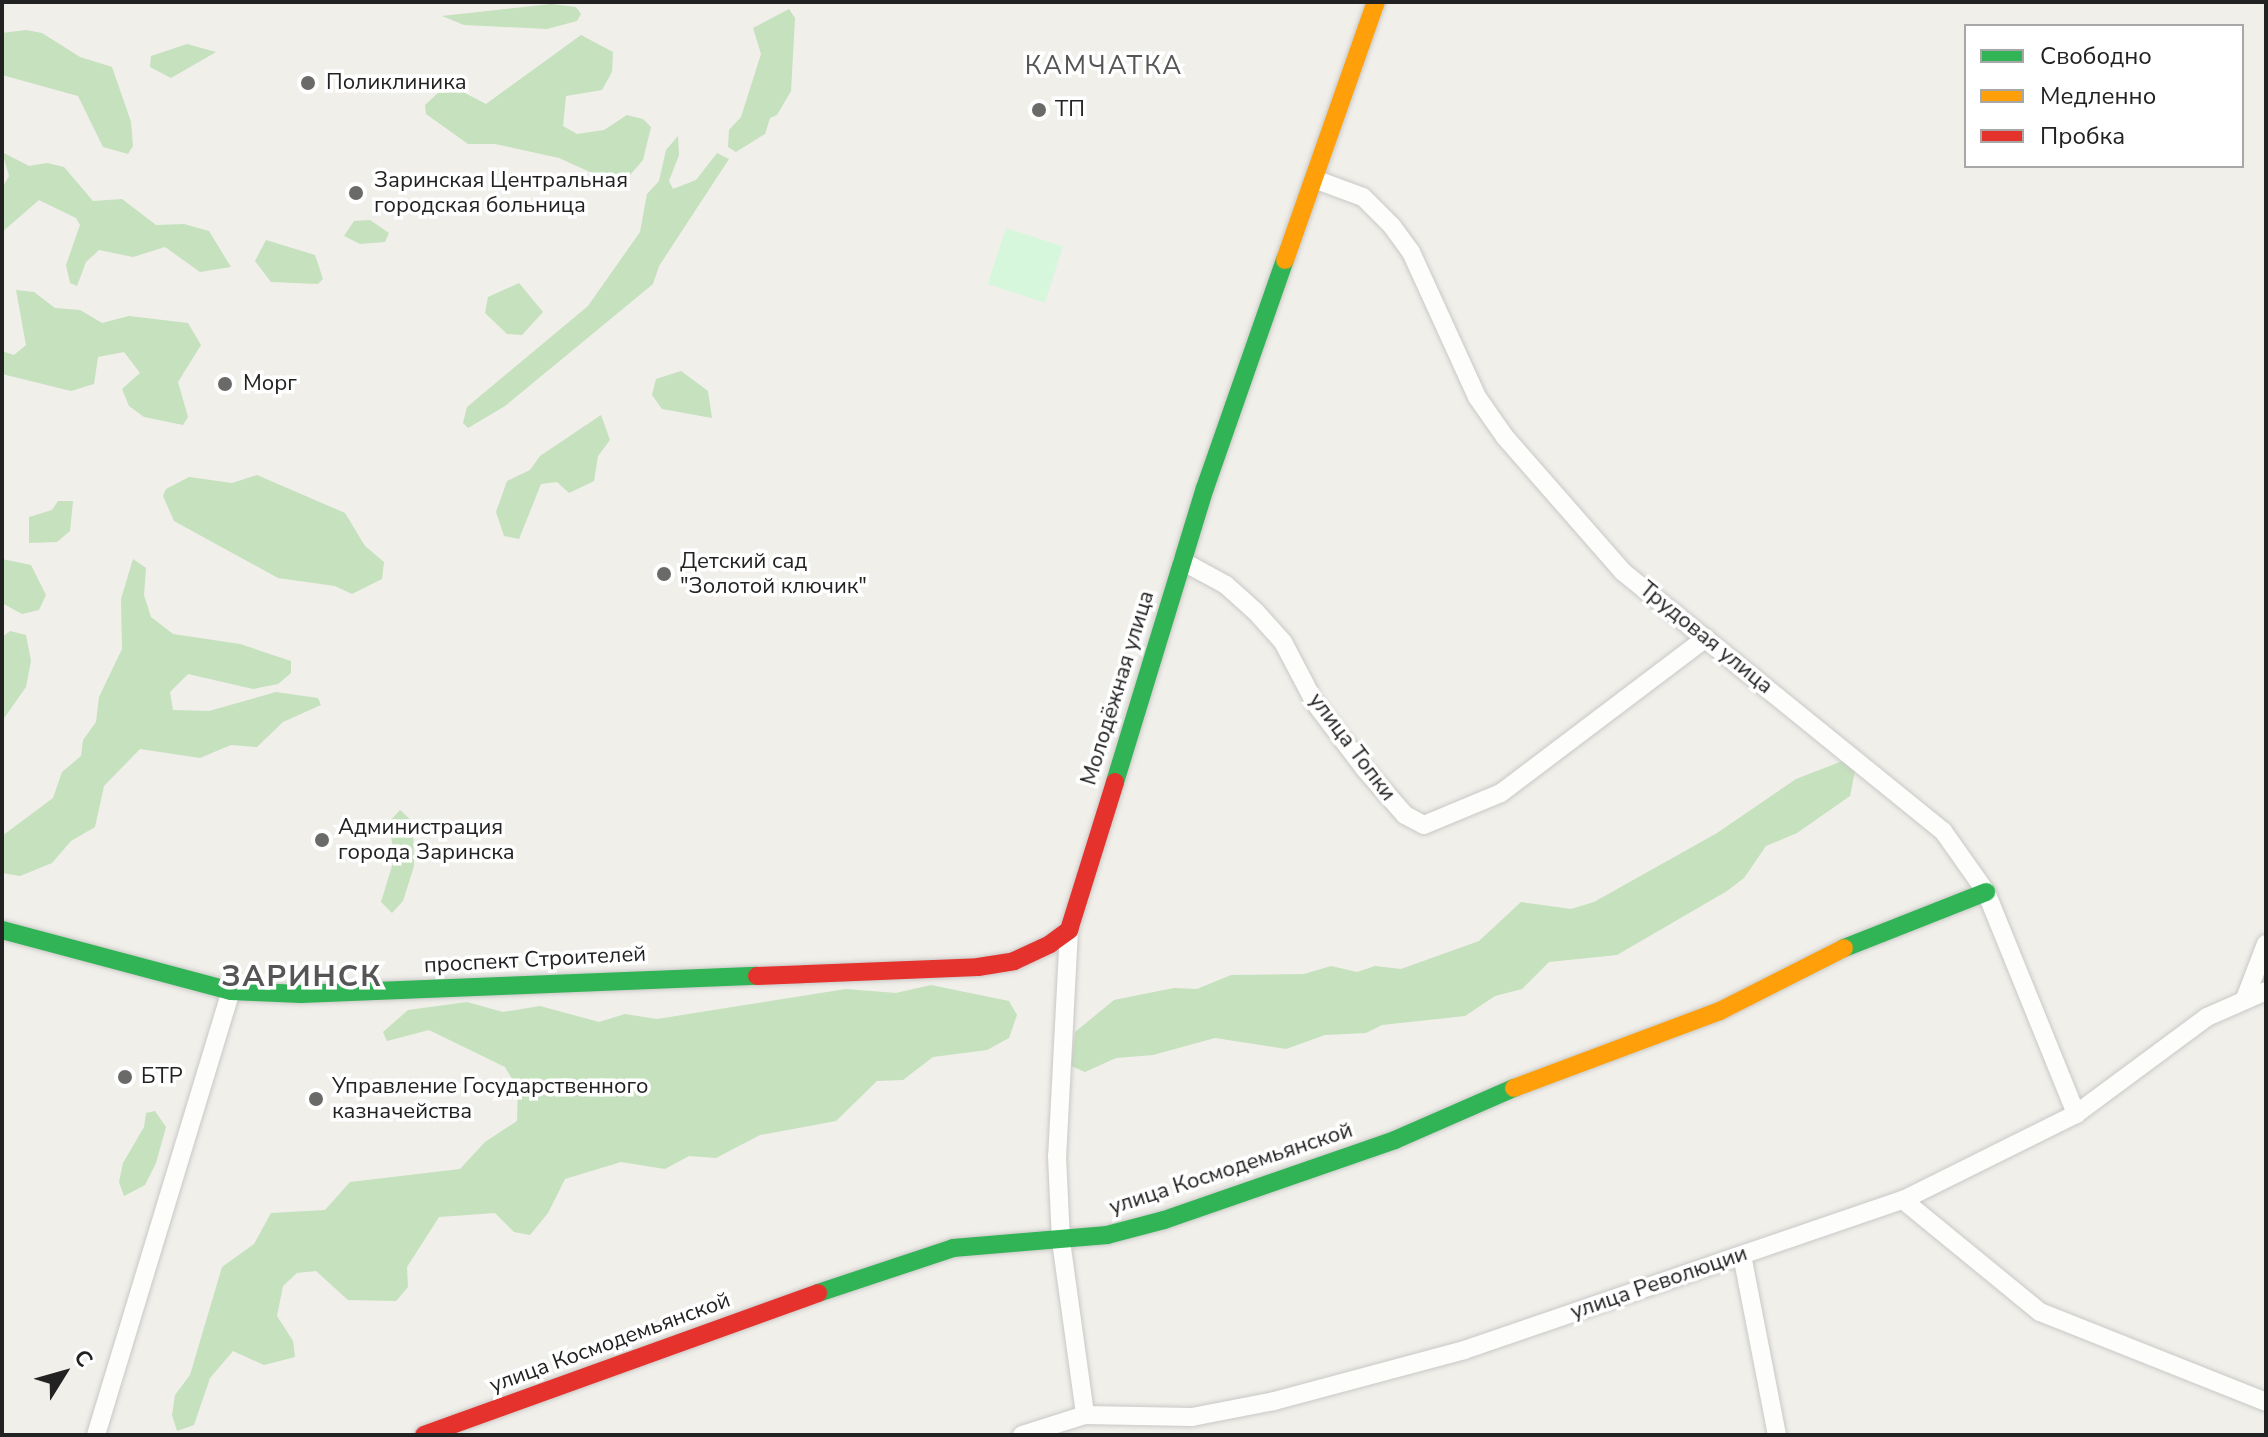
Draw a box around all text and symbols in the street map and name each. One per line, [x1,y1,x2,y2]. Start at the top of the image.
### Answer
legend [1964,24,2244,168]
text: Свободно [2040,40,2152,72]
district label: КАМЧАТКА [1025,50,1183,82]
place label: Поликлиника [326,70,467,96]
marker: Поликлиника [297,72,319,94]
text: Медленно [2040,80,2156,112]
place label: ТП [1055,97,1085,123]
marker: ТП [1030,101,1048,119]
text: Пробка [2040,120,2125,152]
place label: Заринская Центральная городская больница [374,167,628,218]
marker: Заринская Центральная городская больница [345,182,367,204]
place label: Морг [243,371,297,397]
marker: Морг [214,373,236,395]
place label: Детский сад "Золотой ключик" [680,548,867,600]
marker: Детский сад "Золотой ключик" [655,565,673,583]
street label: Трудовая улица [1634,576,1778,700]
street label: Молодёжная улица [1076,588,1160,788]
street label: улица Топки [1303,688,1401,806]
place label: Администрация города Заринска [338,814,515,866]
marker: Администрация города Заринска [313,831,331,849]
street label: проспект Строителей [423,941,647,979]
district label: ЗАРИНСК [222,959,382,995]
place label: БТР [141,1064,183,1090]
marker: БТР [116,1068,134,1086]
place label: Управление Государственного казначейства [332,1073,648,1124]
marker: Управление Государственного казначейства [307,1090,325,1108]
street label: улица Космодемьянской [1106,1117,1356,1221]
street label: улица Революции [1567,1240,1751,1326]
street label: улица Космодемьянской [486,1287,734,1399]
north arrow [24,1333,104,1413]
text: С [67,1344,100,1374]

